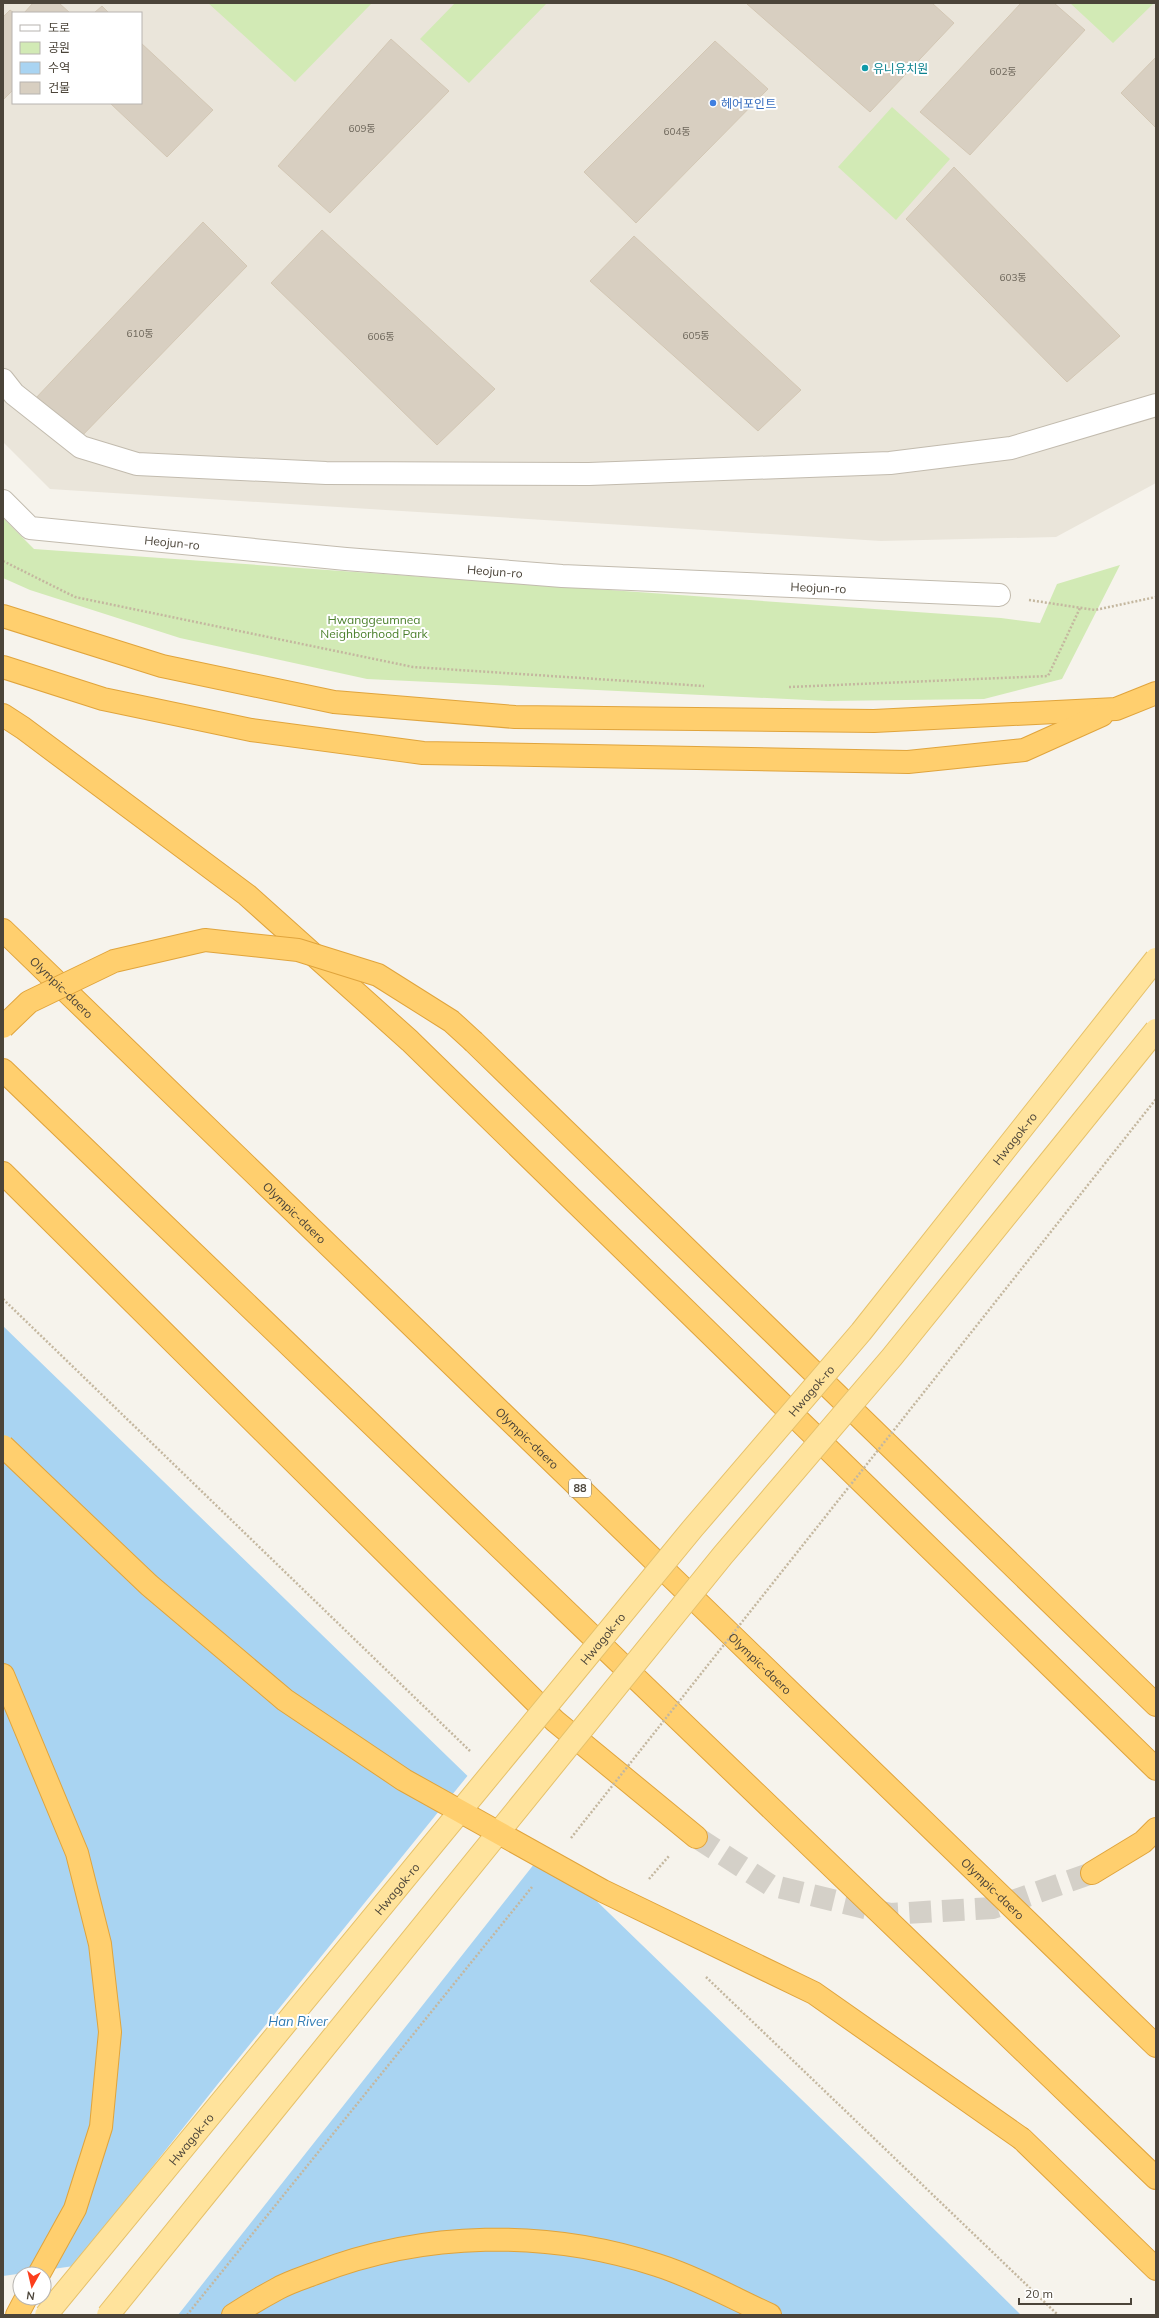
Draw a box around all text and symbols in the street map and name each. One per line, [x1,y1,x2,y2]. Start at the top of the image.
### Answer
legend [12,12,142,104]
text: 도로 [48,20,70,35]
text: 공원 [48,40,70,55]
text: 수역 [48,60,70,75]
place label: 유니유치원 [873,61,928,76]
marker: 유니유치원 [860,63,870,73]
house number: 602동 [989,65,1017,78]
text: 건물 [48,80,70,95]
place label: 헤어포인트 [721,96,776,111]
marker: 헤어포인트 [708,98,718,108]
house number: 609동 [348,122,376,135]
house number: 604동 [663,125,691,138]
house number: 603동 [999,271,1027,284]
house number: 610동 [126,327,154,340]
house number: 605동 [682,329,710,342]
house number: 606동 [367,330,395,343]
street label: Heojun-ro [144,532,201,552]
street label: Heojun-ro [466,561,523,580]
street label: Heojun-ro [790,578,847,596]
park label: Hwanggeumnea Neighborhood Park [320,612,428,641]
street label: Olympic-daero [27,953,97,1021]
street label: Hwagok-ro [989,1109,1040,1168]
street label: Olympic-daero [260,1178,330,1246]
street label: Hwagok-ro [785,1362,837,1419]
street label: Olympic-daero [493,1404,562,1472]
road number: 88 [569,1479,591,1497]
street label: Hwagok-ro [577,1609,628,1667]
street label: Olympic-daero [726,1629,795,1697]
street label: Olympic-daero [958,1854,1028,1922]
street label: Hwagok-ro [371,1859,422,1918]
water label: Han River [268,2013,329,2029]
street label: Hwagok-ro [165,2110,217,2168]
north arrow [12,2266,52,2306]
scale bar [1019,2280,1131,2306]
text: 20 m [1025,2286,1053,2301]
text: N [26,2288,36,2303]

